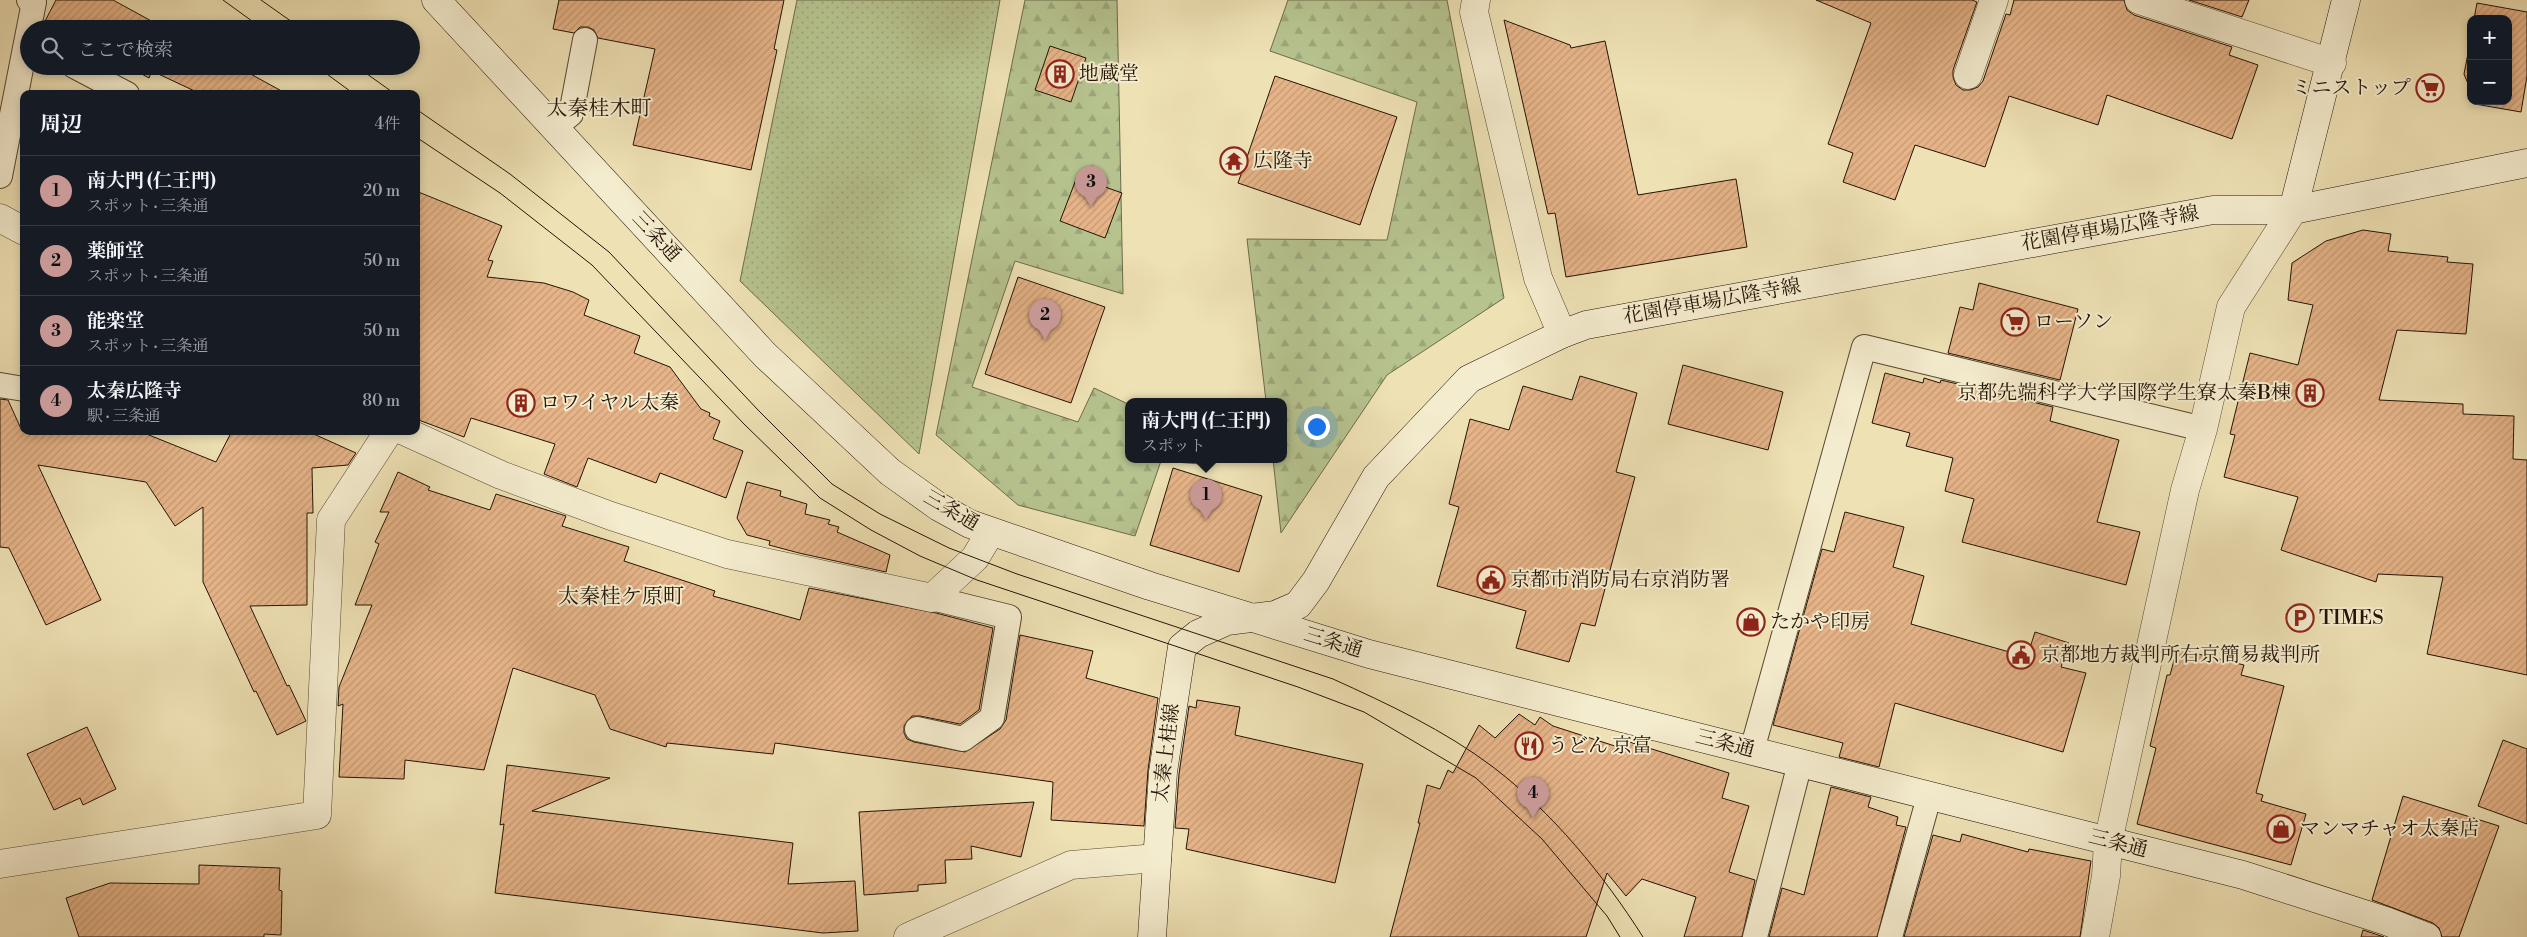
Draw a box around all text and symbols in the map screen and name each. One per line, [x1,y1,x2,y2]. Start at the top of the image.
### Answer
map controls [2467,15,2512,105]
button: + [2467,15,2512,60]
search box [20,20,420,75]
icon: search [38,34,66,62]
text: ここで検索 [78,38,173,62]
building icon: 地蔵堂 [1045,59,1075,89]
button: − [2467,60,2512,105]
place label: 地蔵堂 [1079,62,1139,87]
supermarket icon: ミニストップ [2415,73,2445,103]
place label: ミニストップ [2292,76,2411,101]
district label: 太秦桂木町 [547,96,652,122]
text: 周辺 [40,112,82,138]
text: 4件 [374,114,400,134]
temple icon: 広隆寺 [1219,146,1249,176]
place label: 広隆寺 [1253,149,1313,174]
pin: 3 [1075,166,1107,207]
text: 南大門 (仁王門) [87,169,216,193]
text: 1 [52,181,60,201]
text: 20 m [363,181,400,201]
text: スポット · 三条通 [87,196,208,216]
street label: 花園停車場広隆寺線 [2019,201,2201,257]
street label: 三条通 [626,207,686,267]
text: 薬師堂 [87,239,144,263]
text: 2 [51,251,61,271]
text: 50 m [363,251,400,271]
text: スポット · 三条通 [87,266,208,286]
street label: 花園停車場広隆寺線 [1621,274,1803,330]
pin: 2 [1029,299,1061,340]
supermarket icon: ローソン [2000,307,2030,337]
text: 能楽堂 [87,309,144,333]
place label: ローソン [2034,310,2113,335]
text: 3 [51,321,61,341]
text: 50 m [363,321,400,341]
text: スポット · 三条通 [87,336,208,356]
building icon: 京都先端科学大学国際学生寮太秦B棟 [2295,378,2325,408]
text: 太秦広隆寺 [87,379,182,403]
place label: 京都先端科学大学国際学生寮太秦B棟 [1957,381,2291,406]
building icon: ロワイヤル太秦 [506,388,536,418]
text: 4 [51,391,61,411]
text: 80 m [362,391,400,411]
place label: ロワイヤル太秦 [540,391,679,416]
popup [1125,398,1287,463]
text: 駅 · 三条通 [87,406,160,426]
text: 南大門 (仁王門) [1142,409,1270,433]
your location [1304,414,1330,440]
text: スポット [1142,436,1206,456]
pin: 1 [1190,479,1222,520]
street label: 三条通 [919,485,983,537]
public building icon: 京都市消防局右京消防署 [1476,565,1506,595]
place label: 京都市消防局右京消防署 [1510,568,1730,593]
district label: 太秦桂ケ原町 [558,584,684,610]
parking icon: TIMES [2285,603,2315,633]
place label: TIMES [2319,606,2384,631]
shop icon: たかや印房 [1736,607,1766,637]
place label: たかや印房 [1770,610,1870,635]
street label: 三条通 [1301,622,1365,664]
public building icon: 京都地方裁判所右京簡易裁判所 [2006,640,2036,670]
place label: 京都地方裁判所右京簡易裁判所 [2040,643,2320,668]
street label: 太秦上桂線 [1148,702,1186,804]
street label: 三条通 [1693,725,1757,763]
restaurant icon: うどん 京富 [1514,731,1544,761]
place label: うどん 京富 [1548,734,1652,759]
pin: 4 [1517,777,1549,818]
shop icon: マンマチャオ太秦店 [2266,814,2296,844]
place label: マンマチャオ太秦店 [2300,817,2479,842]
street label: 三条通 [2086,825,2150,863]

